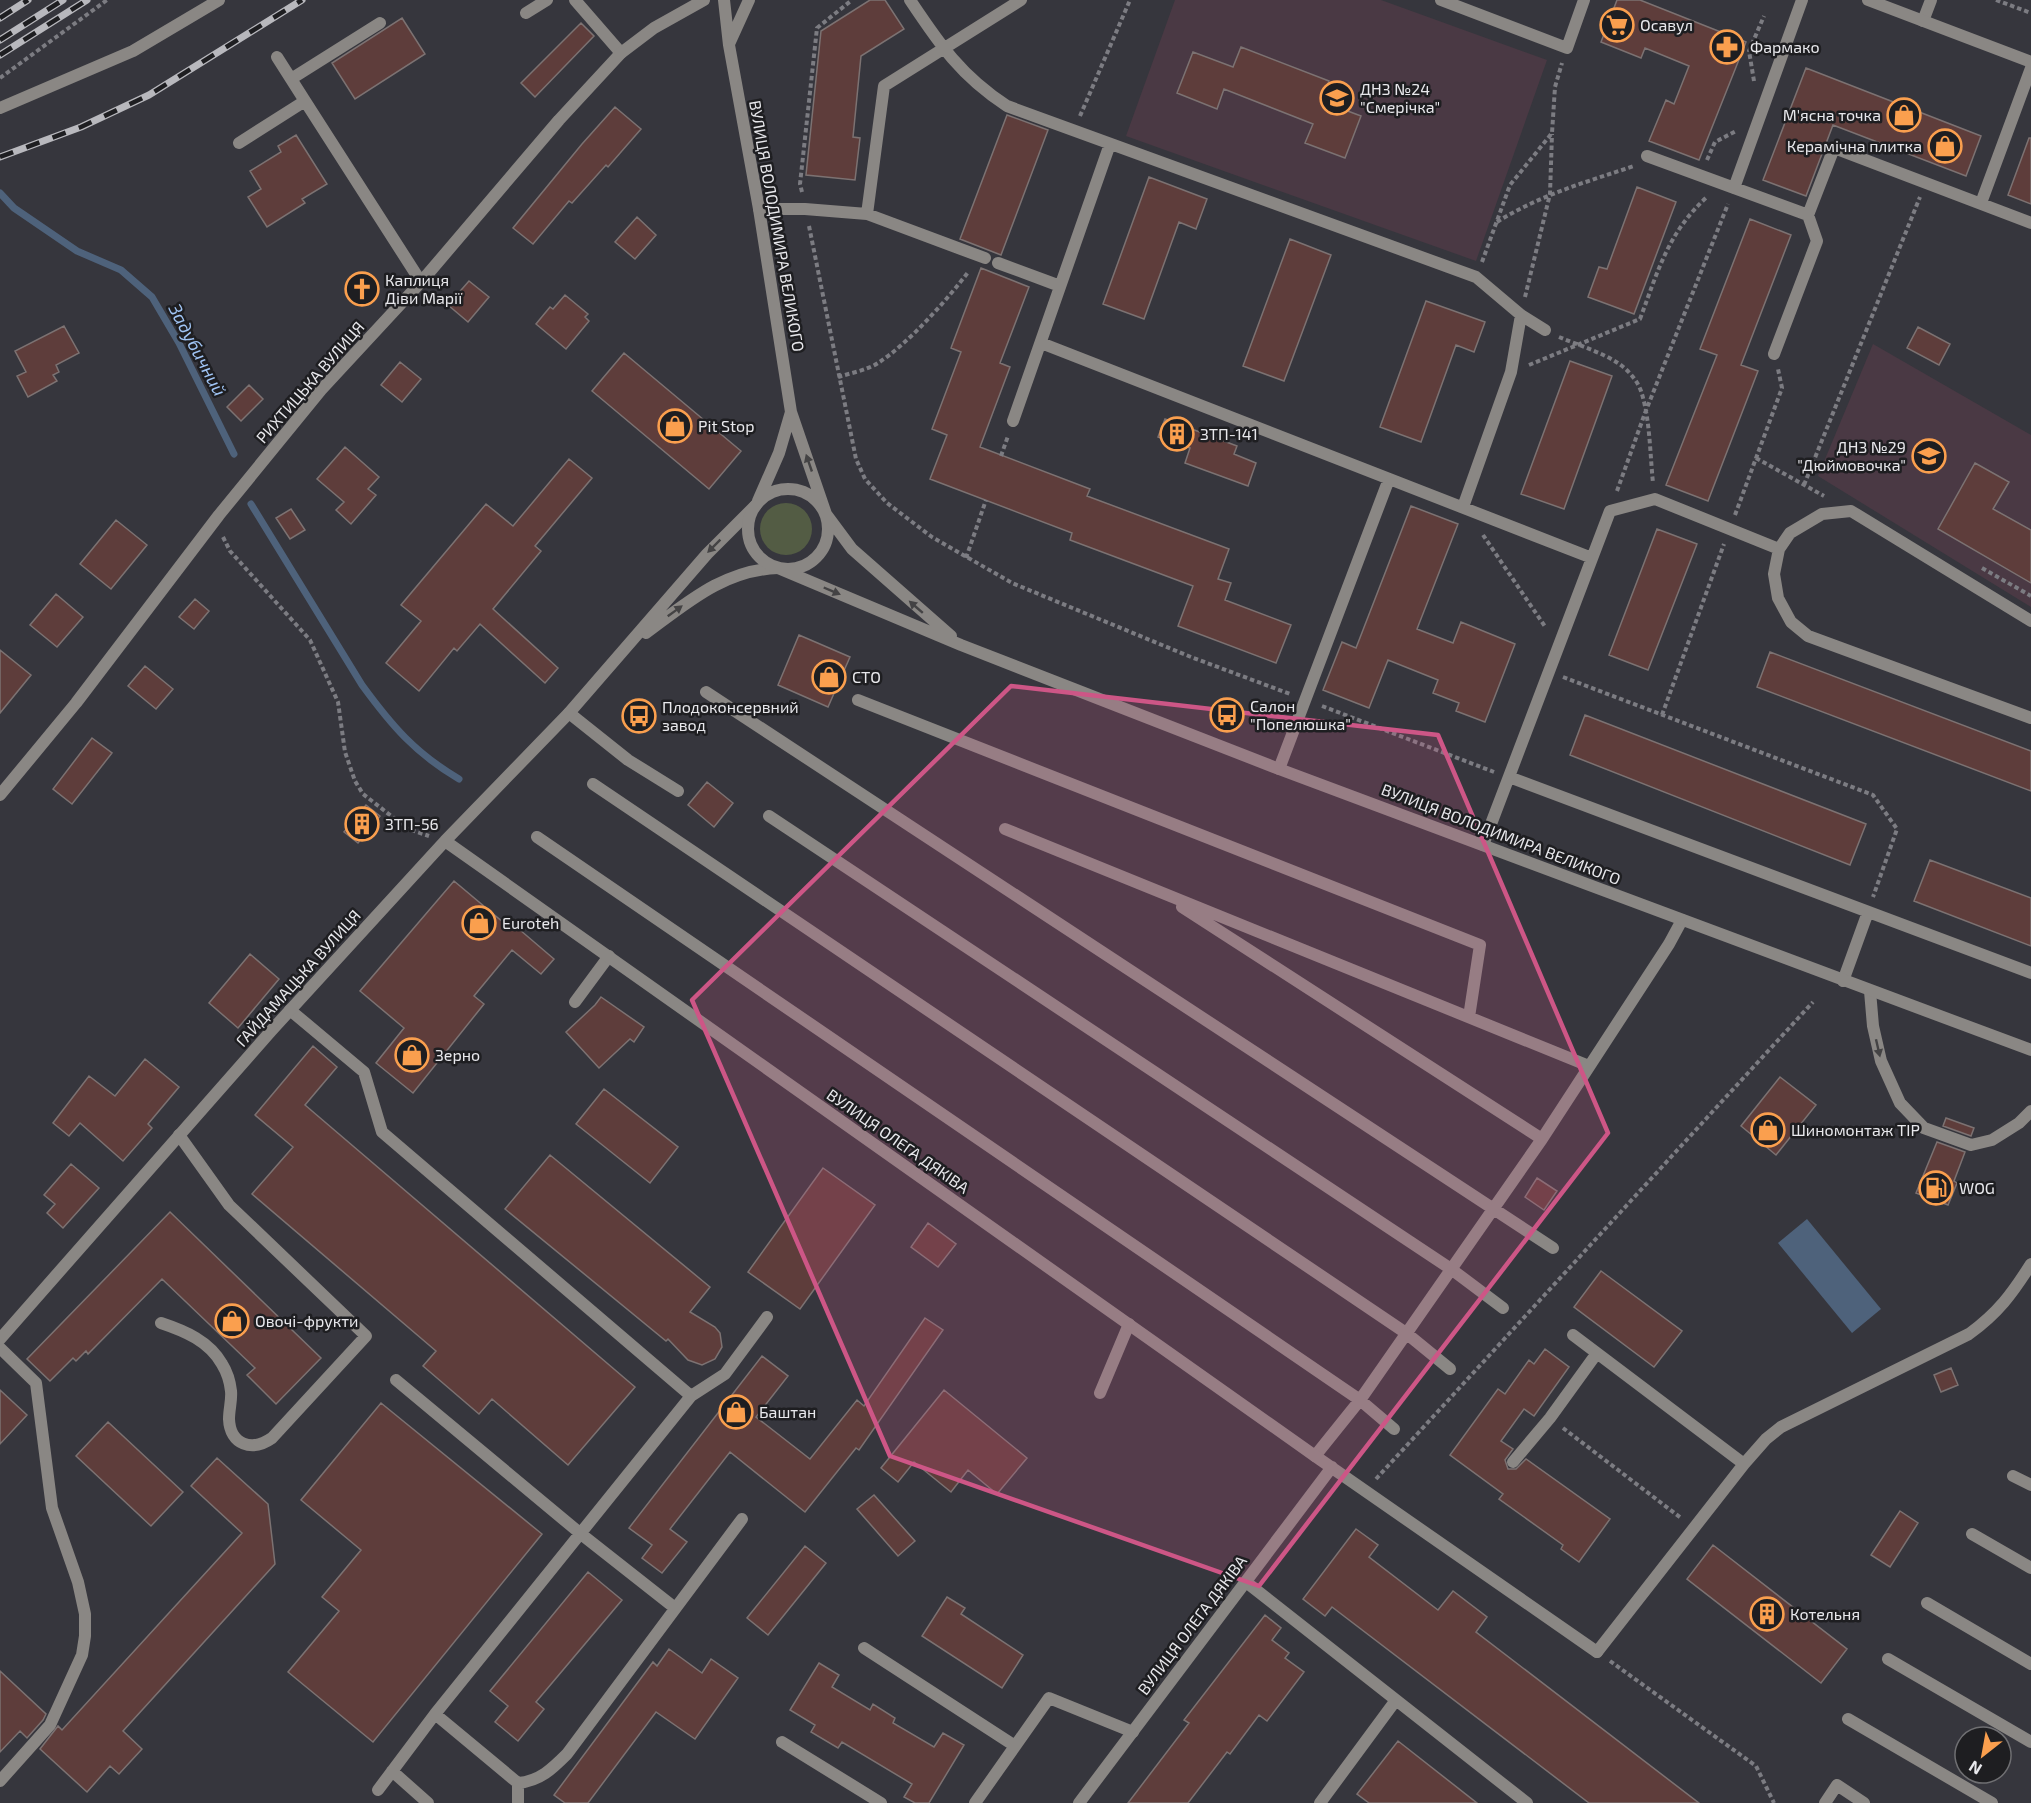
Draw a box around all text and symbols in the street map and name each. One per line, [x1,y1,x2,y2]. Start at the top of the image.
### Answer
supermarket icon: Осавул [1599,7,1635,43]
place label: Осавул [1640,15,1693,35]
pharmacy icon: Фармако [1709,29,1745,65]
place label: Фармако [1750,37,1820,56]
place label: ДНЗ №24 "Смерічка" [1360,79,1440,116]
school or university icon: ДНЗ №24 "Смерічка" [1319,80,1355,116]
shop icon: М'ясна точка [1886,97,1922,133]
street label: ВУЛИЦЯ ВОЛОДИМИРА ВЕЛИКОГО [746,99,809,353]
place label: М'ясна точка [1783,105,1881,124]
shop icon: Керамічна плитка [1927,128,1963,164]
place label: Керамічна плитка [1787,136,1922,155]
place label: Каплиця Діви Марії [385,270,463,307]
church icon: Каплиця Діви Марії [344,271,380,307]
water label: Задубичний [164,299,231,399]
street label: РИХТИЦЬКА ВУЛИЦЯ [252,317,368,446]
shop icon: Pit Stop [657,408,693,444]
place label: Pit Stop [698,416,754,435]
building icon: ЗТП-141 [1159,416,1195,452]
place label: ЗТП-141 [1200,424,1258,443]
place label: ДНЗ №29 "Дюймовочка" [1797,437,1906,474]
school or university icon: ДНЗ №29 "Дюймовочка" [1911,438,1947,474]
one-way arrow [803,454,813,472]
one-way arrow [708,538,722,552]
one-way arrow [823,587,841,596]
one-way arrow [909,600,924,614]
one-way arrow [668,606,683,618]
shop icon: СТО [811,659,847,695]
place label: СТО [852,667,881,686]
place label: Салон "Попелюшка" [1250,696,1351,733]
place label: Плодоконсервний завод [662,697,799,734]
bus stop icon: Салон "Попелюшка" [1209,697,1245,733]
bus stop icon: Плодоконсервний завод [621,698,657,734]
street label: ВУЛИЦЯ ВОЛОДИМИРА ВЕЛИКОГО [1379,779,1624,888]
building icon: ЗТП-56 [344,806,380,842]
place label: ЗТП-56 [385,814,439,833]
street label: ГАЙДАМАЦЬКА ВУЛИЦЯ [231,905,364,1050]
shop icon: Euroteh [461,905,497,941]
place label: Euroteh [502,913,559,932]
shop icon: Зерно [394,1037,430,1073]
one-way arrow [1874,1039,1883,1058]
place label: Зерно [435,1045,480,1064]
street label: ВУЛИЦЯ ОЛЕГА ДЯКІВА [824,1084,973,1197]
shop icon: Шиномонтаж ТІР [1750,1112,1786,1148]
place label: Шиномонтаж ТІР [1791,1120,1920,1139]
fuel station icon: WOG [1918,1170,1954,1206]
place label: WOG [1959,1178,1995,1197]
shop icon: Овочі-фрукти [214,1303,250,1339]
place label: Овочі-фрукти [255,1311,358,1331]
shop icon: Баштан [718,1394,754,1430]
place label: Баштан [759,1402,816,1421]
street label: ВУЛИЦЯ ОЛЕГА ДЯКІВА [1133,1551,1250,1698]
building icon: Котельня [1749,1596,1785,1632]
place label: Котельня [1790,1604,1860,1623]
north arrow [1953,1725,2013,1785]
text: N [1965,1757,1985,1779]

